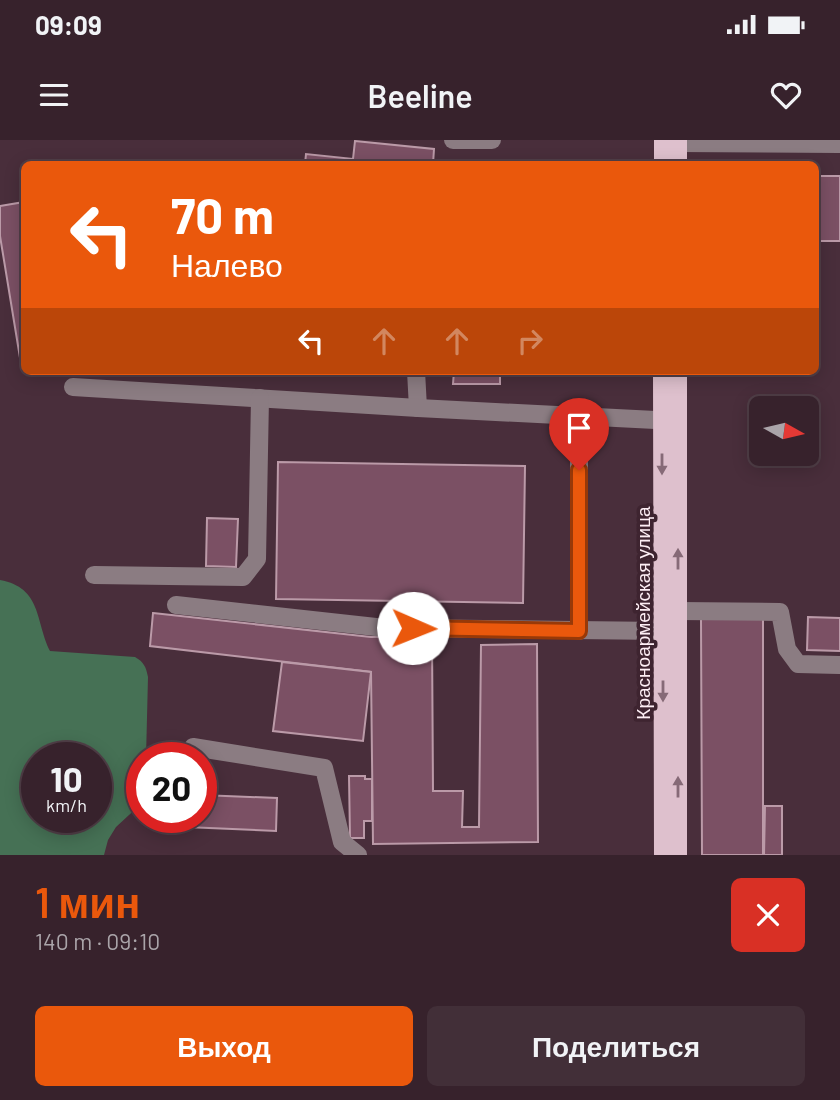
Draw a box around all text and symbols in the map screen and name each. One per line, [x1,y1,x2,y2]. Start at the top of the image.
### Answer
text: 09:09 [35,9,102,40]
icon: menu [35,76,73,114]
text: Beeline [368,76,472,114]
icon: heart [767,76,805,114]
text: 70 m [171,185,274,244]
icon: left [56,189,147,280]
text: Налево [171,245,283,283]
icon: left [292,322,330,360]
icon: ahead [365,322,403,360]
icon: ahead [438,322,476,360]
icon: right [511,322,549,360]
north arrow [749,396,819,466]
map controls [749,396,819,466]
pin [549,398,609,470]
icon: arrive [560,409,598,447]
one-way arrow [656,453,668,475]
street label: Красноармейская улица [631,506,654,720]
one-way arrow [672,548,684,570]
position arrow [376,591,450,665]
one-way arrow [657,680,669,702]
speed limit sign: 20 [126,742,217,833]
text: 10 [50,757,83,799]
one-way arrow [672,776,684,798]
text: km/h [46,794,87,816]
text: 1 мин [35,876,140,926]
button: close [731,878,805,952]
text: 140 m · 09:10 [35,927,160,955]
button: Выход [35,1006,413,1086]
button: Поделиться [427,1006,805,1086]

